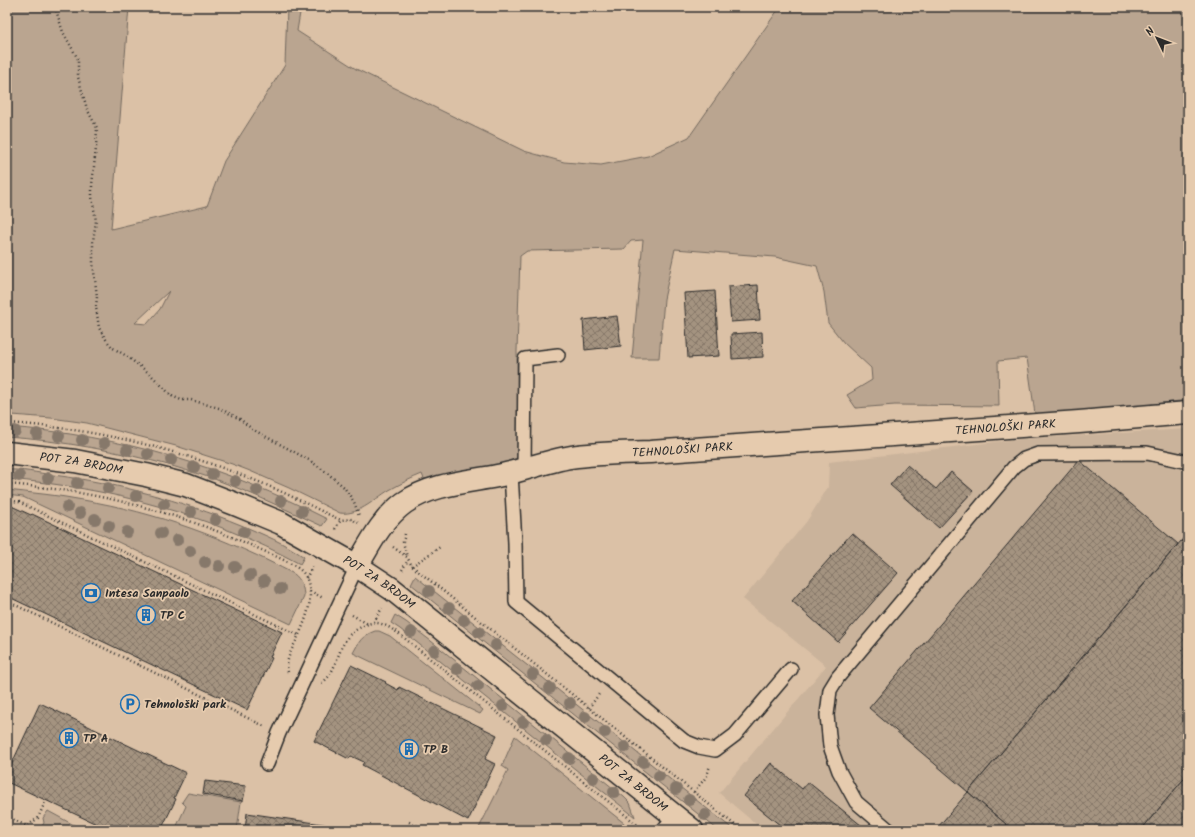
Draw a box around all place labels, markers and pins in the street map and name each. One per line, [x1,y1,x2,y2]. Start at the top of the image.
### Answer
bank icon: Intesa Sanpaolo [80,582,102,604]
place label: Intesa Sanpaolo [105,584,190,603]
building icon: TP C [135,604,157,626]
place label: TP C [160,606,185,625]
parking icon: Tehnološki park [119,693,141,715]
place label: Tehnološki park [144,695,227,714]
building icon: TP A [58,727,80,749]
place label: TP A [83,729,109,748]
building icon: TP B [398,738,420,760]
place label: TP B [423,740,448,759]

